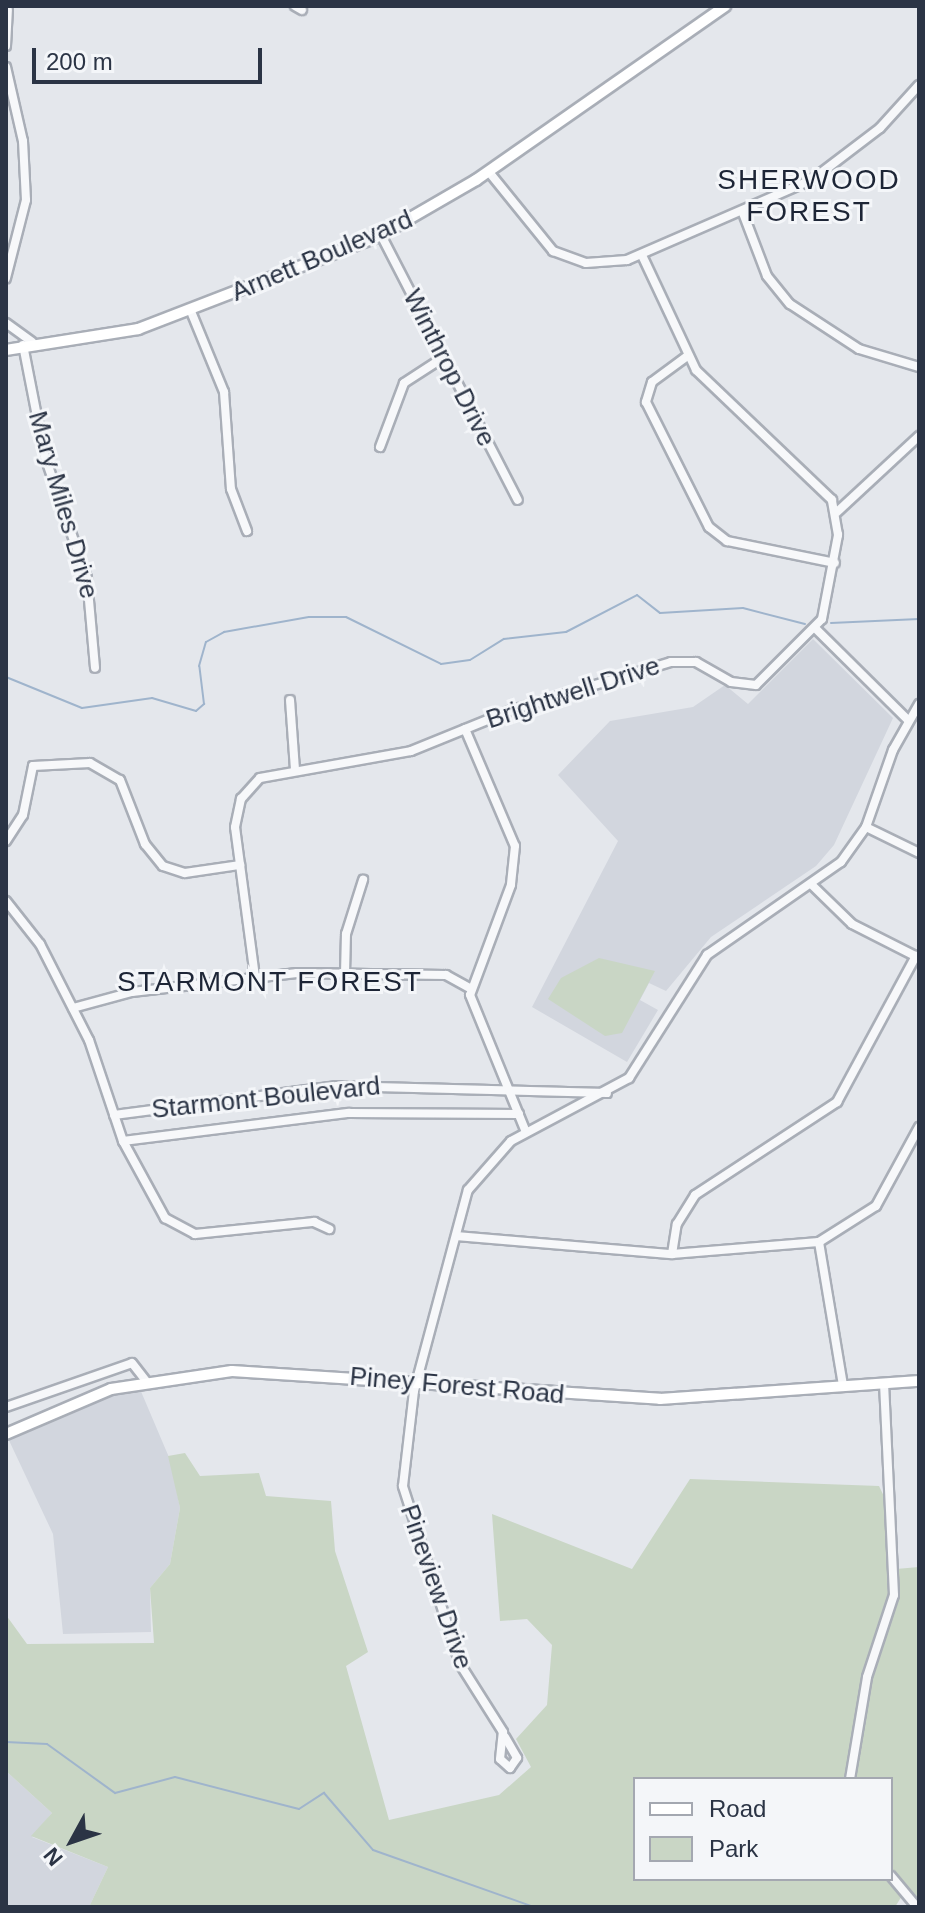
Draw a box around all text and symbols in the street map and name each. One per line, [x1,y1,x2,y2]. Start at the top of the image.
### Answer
scale bar [36,32,266,82]
text: 200 m [46,48,113,75]
district label: SHERWOOD FOREST [717,163,901,229]
street label: Arnett Boulevard [227,204,417,308]
street label: Winthrop Drive [396,284,502,452]
street label: Mary Miles Drive [21,408,105,602]
street label: Brightwell Drive [482,650,664,736]
district label: STARMONT FOREST [117,965,423,999]
street label: Starmont Boulevard [150,1070,382,1126]
street label: Piney Forest Road [348,1361,566,1411]
street label: Pineview Drive [393,1501,479,1673]
legend [633,1777,893,1881]
text: Road [709,1795,766,1822]
north arrow [32,1801,112,1881]
text: Park [709,1835,758,1862]
text: N [39,1843,68,1871]

